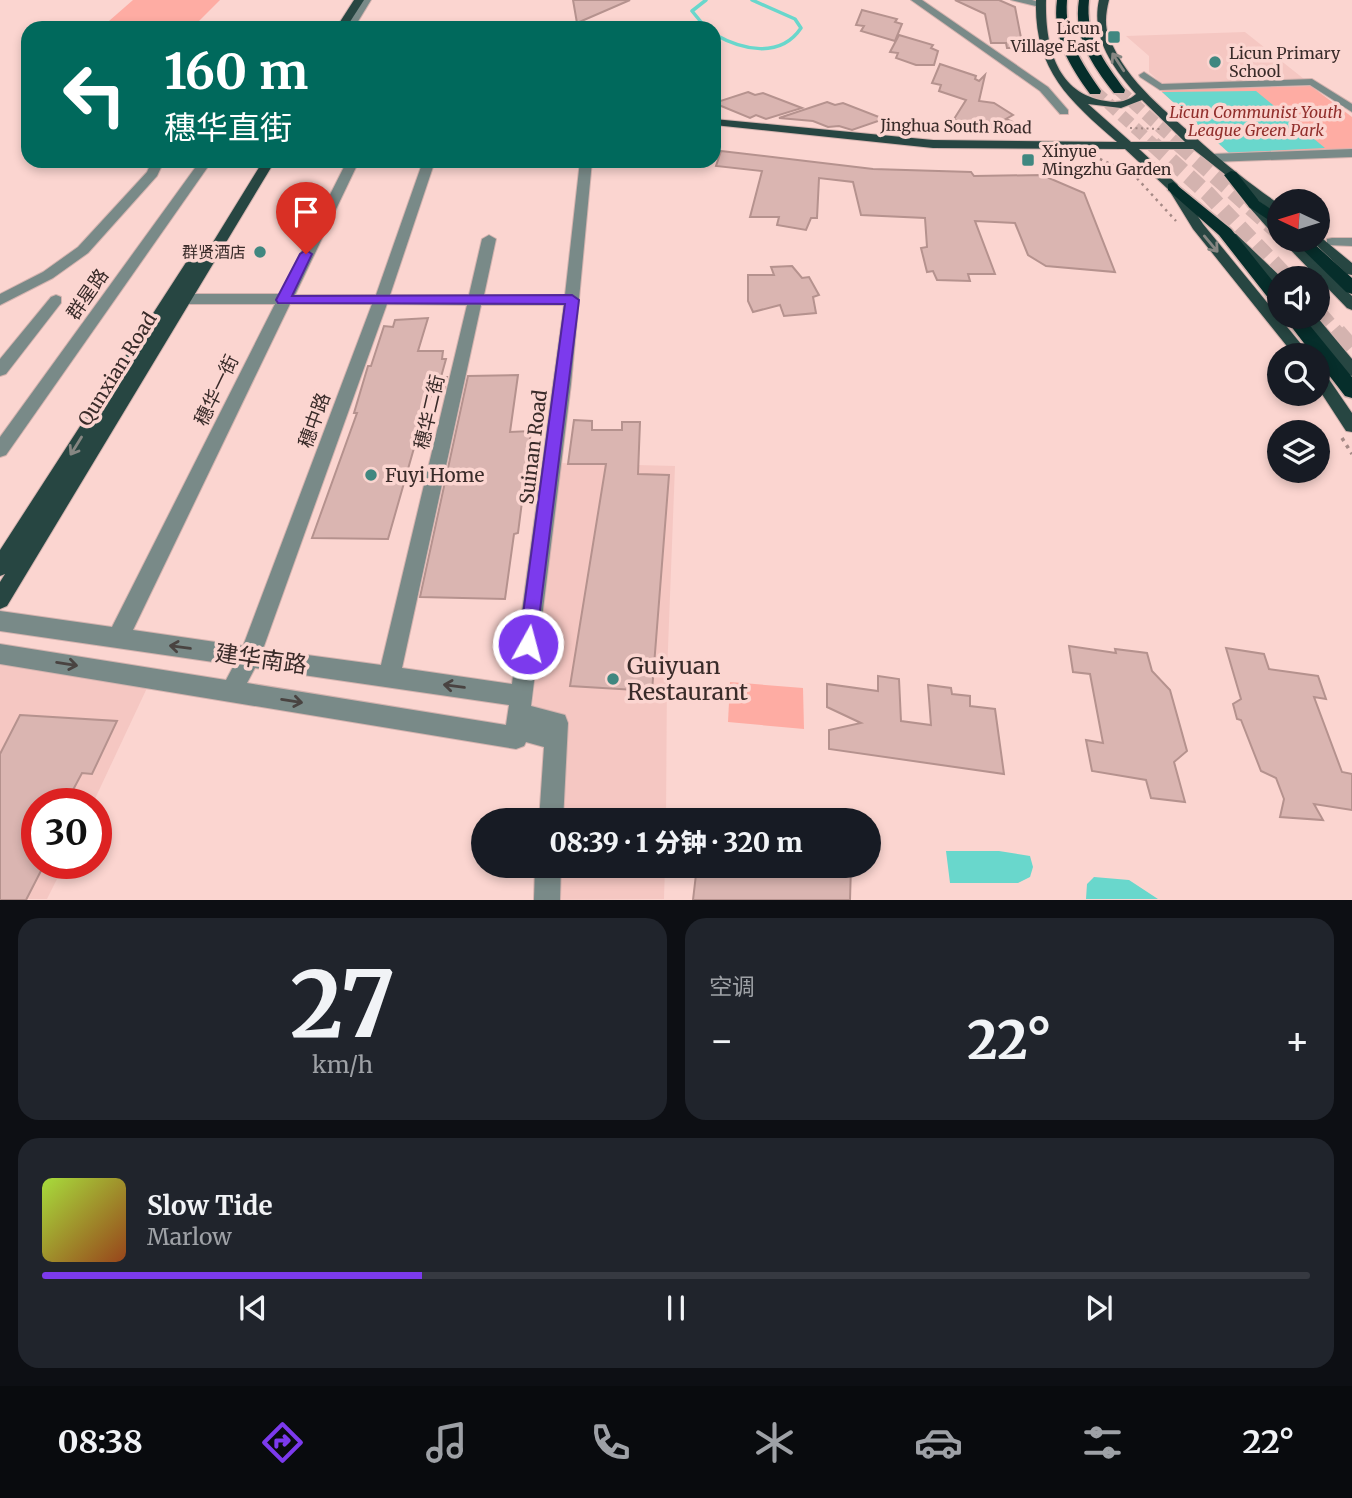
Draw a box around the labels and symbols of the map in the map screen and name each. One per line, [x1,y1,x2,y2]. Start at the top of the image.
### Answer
place label: Licun Village East [1010,18,1101,56]
marker: Licun Village East [1106,29,1122,45]
place label: Licun Primary School [1229,43,1341,81]
one-way arrow [1110,53,1124,73]
marker: Licun Primary School [1207,54,1223,70]
park label: Licun Communist Youth League Green Park [1169,102,1343,140]
street label: Jinghua South Road [879,115,1032,137]
place label: Xinyue Mingzhu Garden [1042,141,1172,179]
marker: Xinyue Mingzhu Garden [1020,152,1036,168]
pin [276,182,336,254]
north arrow [1267,189,1330,252]
one-way arrow [1204,234,1219,252]
place label: 群贤酒店 [182,242,246,262]
marker: 群贤酒店 [252,244,268,260]
street label: 群星路 [61,264,113,324]
street label: Qunxian Road [73,308,161,430]
street label: 穗华一街 [189,351,243,429]
street label: 穗华二街 [409,372,449,452]
street label: Suinan Road [514,388,552,506]
street label: 穗中路 [293,389,335,451]
one-way arrow [69,436,83,456]
place label: Fuyi Home [385,463,484,487]
marker: Fuyi Home [363,467,379,483]
position arrow [491,607,565,681]
street label: 建华南路 [213,638,309,679]
one-way arrow [169,640,192,653]
place label: Guiyuan Restaurant [627,651,748,706]
one-way arrow [56,658,78,671]
marker: Guiyuan Restaurant [605,671,621,687]
one-way arrow [443,680,466,693]
one-way arrow [280,695,303,708]
speed limit sign: 30 [21,788,112,879]

